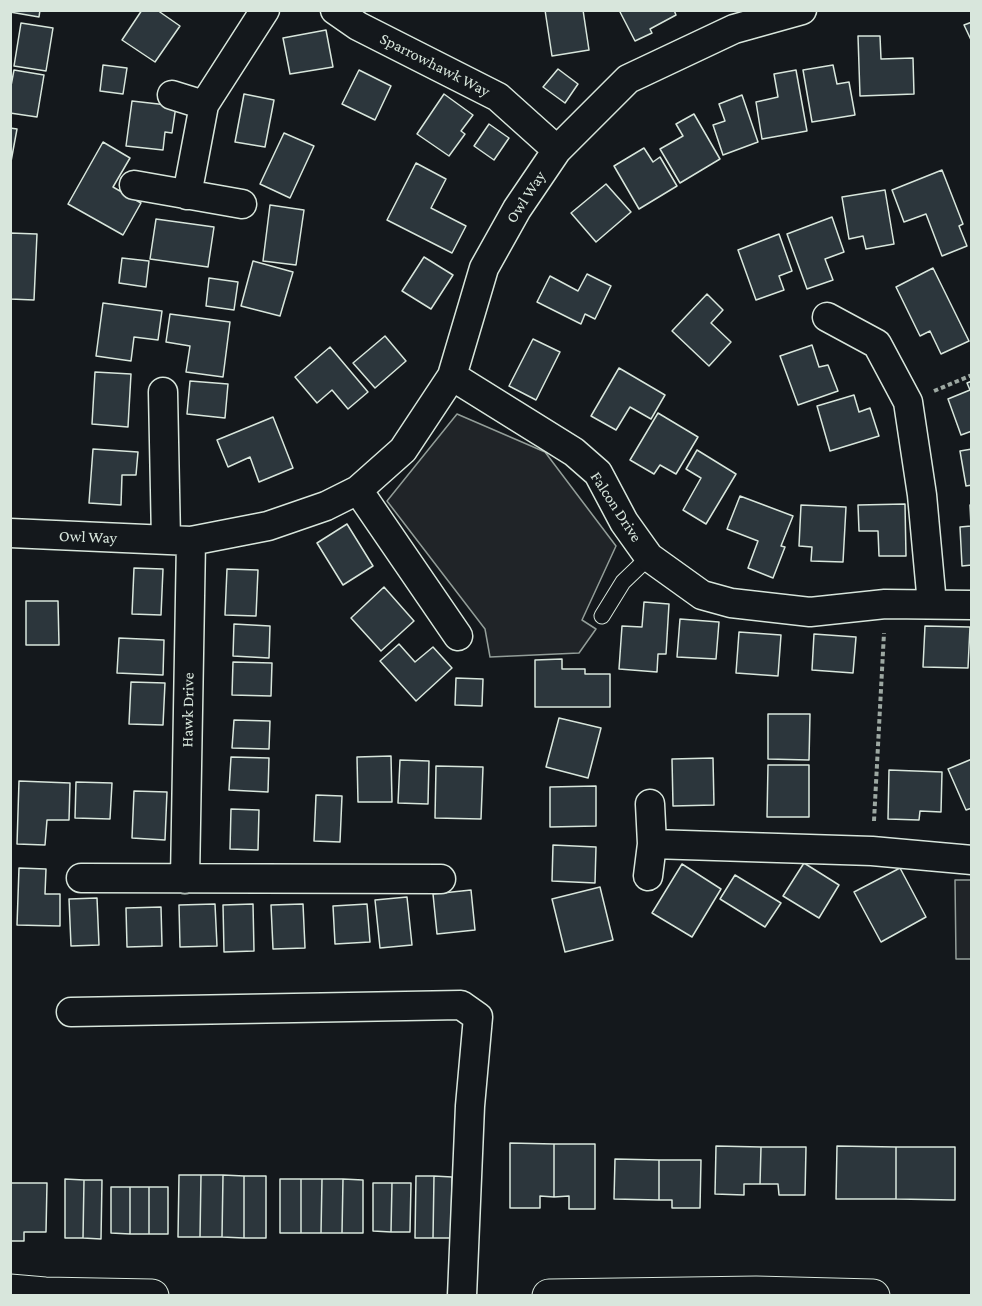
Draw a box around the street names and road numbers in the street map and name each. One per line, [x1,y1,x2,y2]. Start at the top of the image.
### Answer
street label: Sparrowhawk Way [377,29,493,101]
street label: Owl Way [502,167,550,227]
street label: Falcon Drive [586,468,646,546]
street label: Owl Way [59,526,117,548]
street label: Hawk Drive [178,672,198,748]

